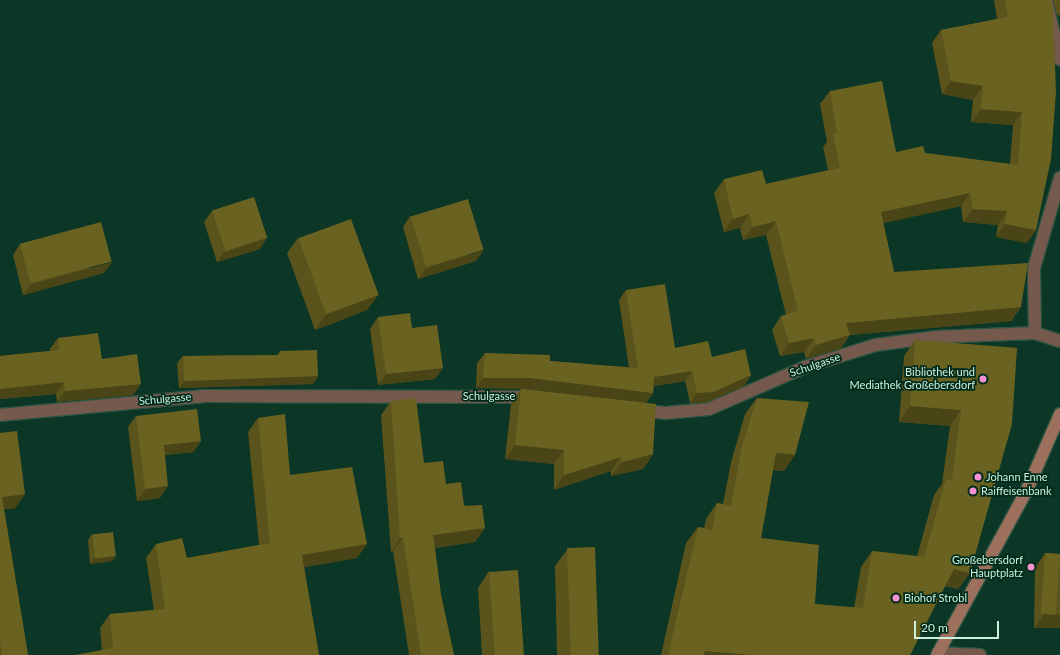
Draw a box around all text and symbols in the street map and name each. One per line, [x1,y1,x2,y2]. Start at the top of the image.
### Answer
street label: Schulgasse [788,350,842,380]
place label: Bibliothek und Mediathek Großebersdorf [850,366,975,392]
marker: Bibliothek und Mediathek Großebersdorf [978,374,988,384]
street label: Schulgasse [463,389,515,403]
street label: Schulgasse [138,390,192,408]
place label: Johann Enne [986,470,1048,484]
marker: Johann Enne [973,472,983,482]
place label: Raiffeisenbank [981,484,1052,498]
marker: Raiffeisenbank [968,486,978,496]
place label: Großebersdorf Hauptplatz [952,554,1023,580]
marker: Großebersdorf Hauptplatz [1026,562,1036,572]
place label: Biohof Strobl [904,591,967,605]
marker: Biohof Strobl [891,593,901,603]
scale bar [916,613,1001,639]
text: 20 m [921,620,948,635]

